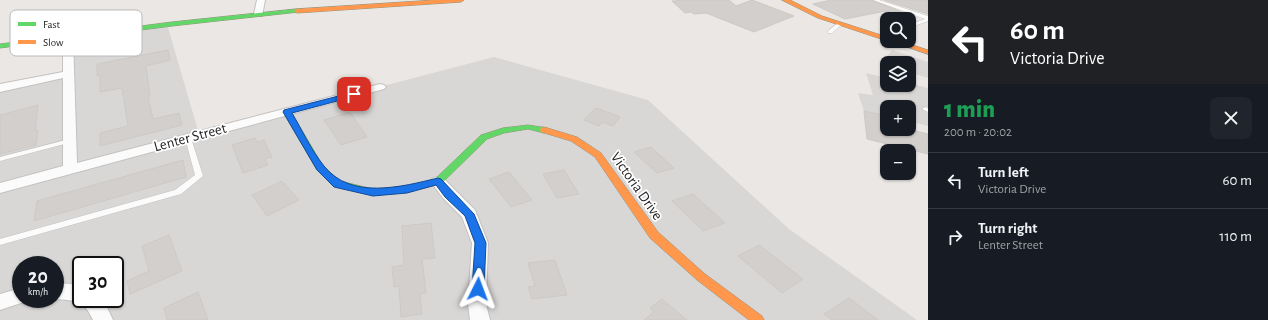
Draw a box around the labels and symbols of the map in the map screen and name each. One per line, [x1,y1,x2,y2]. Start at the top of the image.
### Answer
legend [10,10,142,56]
text: Fast [43,19,61,30]
text: Slow [43,37,64,48]
pin [337,77,371,111]
street label: Lenter Street [152,121,228,154]
street label: Victoria Drive [608,150,665,223]
speed limit sign: 30 [72,256,124,308]
position arrow [457,268,499,310]

